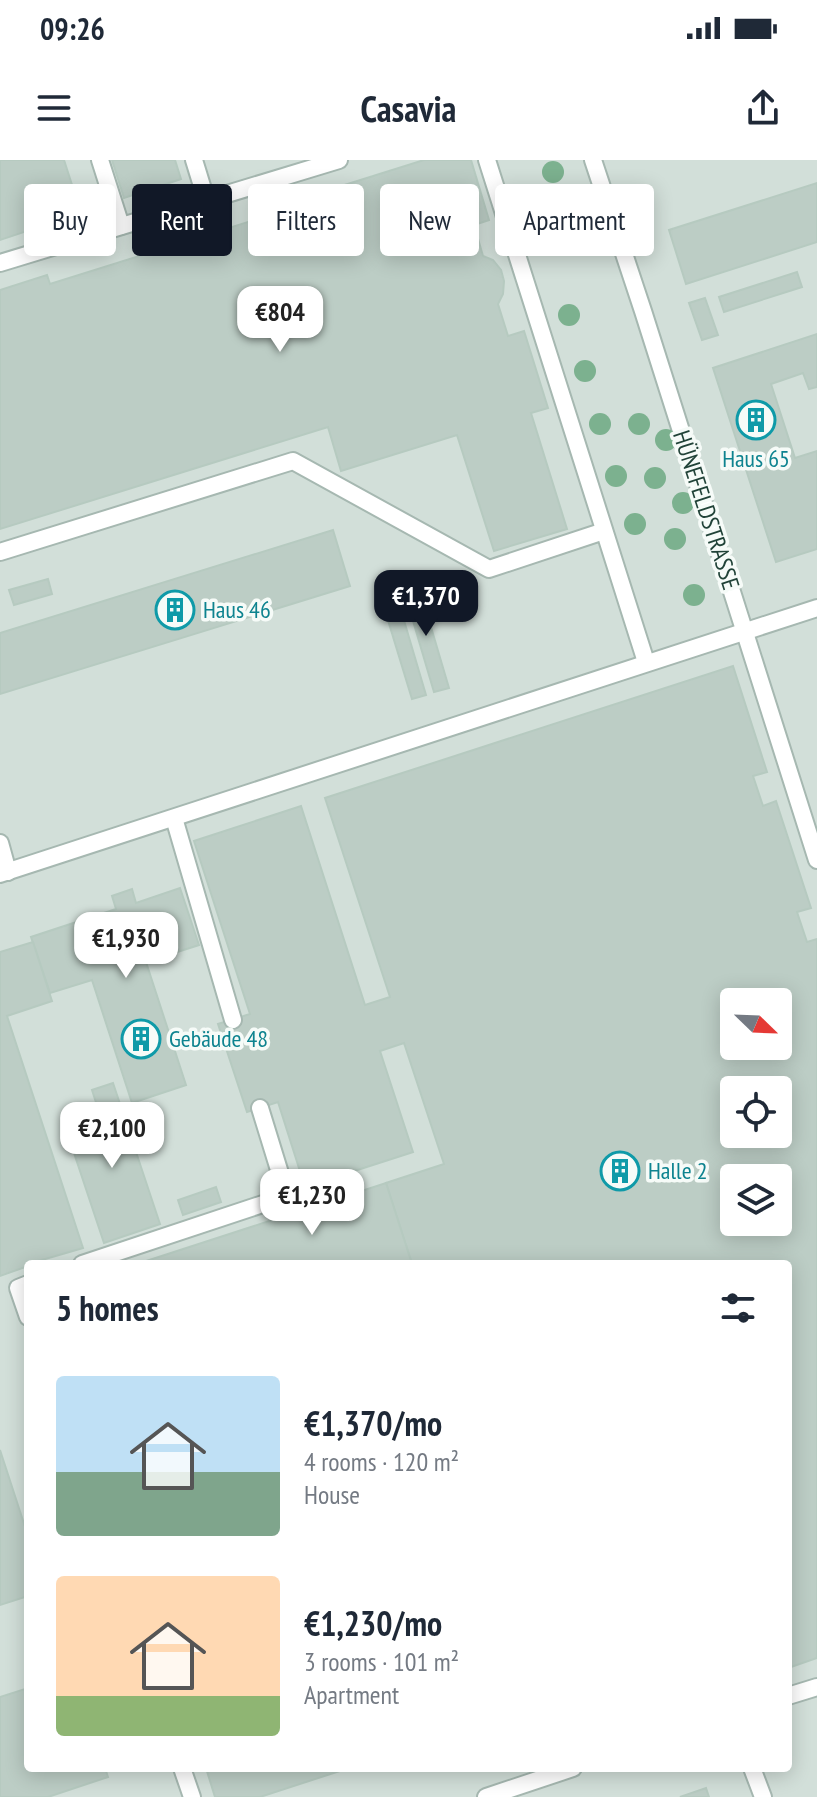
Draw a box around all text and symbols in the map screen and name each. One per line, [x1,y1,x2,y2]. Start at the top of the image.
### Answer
text: 09:26 [40,9,105,48]
text: Casavia [361,85,456,132]
icon: menu [32,86,76,130]
icon: share [741,86,785,130]
chip: Buy [24,184,116,256]
chip: Rent [132,184,232,256]
chip: Filters [248,184,364,256]
chip: New [380,184,479,256]
chip: Apartment [495,184,654,256]
pin: €804 [233,286,327,354]
text: €804 [255,295,305,328]
building icon: Haus 65 [735,399,777,441]
street label: HÜNEFELDSTRASSE [666,426,747,593]
place label: Haus 65 [722,443,790,474]
pin: €1,370 [361,570,491,638]
text: €1,370 [392,579,460,612]
building icon: Haus 46 [154,589,196,631]
place label: Haus 46 [203,594,271,625]
pin: €1,930 [61,912,191,980]
text: €1,930 [92,921,160,954]
north arrow [720,988,792,1060]
map controls [720,988,792,1236]
building icon: Gebäude 48 [120,1018,162,1060]
place label: Gebäude 48 [169,1023,268,1054]
button: locate [720,1076,792,1148]
pin: €2,100 [47,1102,177,1170]
text: €2,100 [78,1111,146,1144]
building icon: Halle 2 [599,1150,641,1192]
place label: Halle 2 [648,1155,707,1186]
button: layers [720,1164,792,1236]
pin: €1,230 [247,1169,377,1237]
text: €1,230 [278,1178,346,1211]
text: 5 homes [56,1286,159,1330]
icon: filters [716,1286,760,1330]
text: €1,370/mo [304,1401,442,1445]
icon: home [120,1408,216,1504]
text: 4 rooms · 120 m² [304,1445,459,1478]
text: House [304,1478,360,1511]
text: €1,230/mo [304,1601,442,1645]
icon: home [120,1608,216,1704]
text: 3 rooms · 101 m² [304,1645,459,1678]
text: Apartment [304,1678,399,1711]

